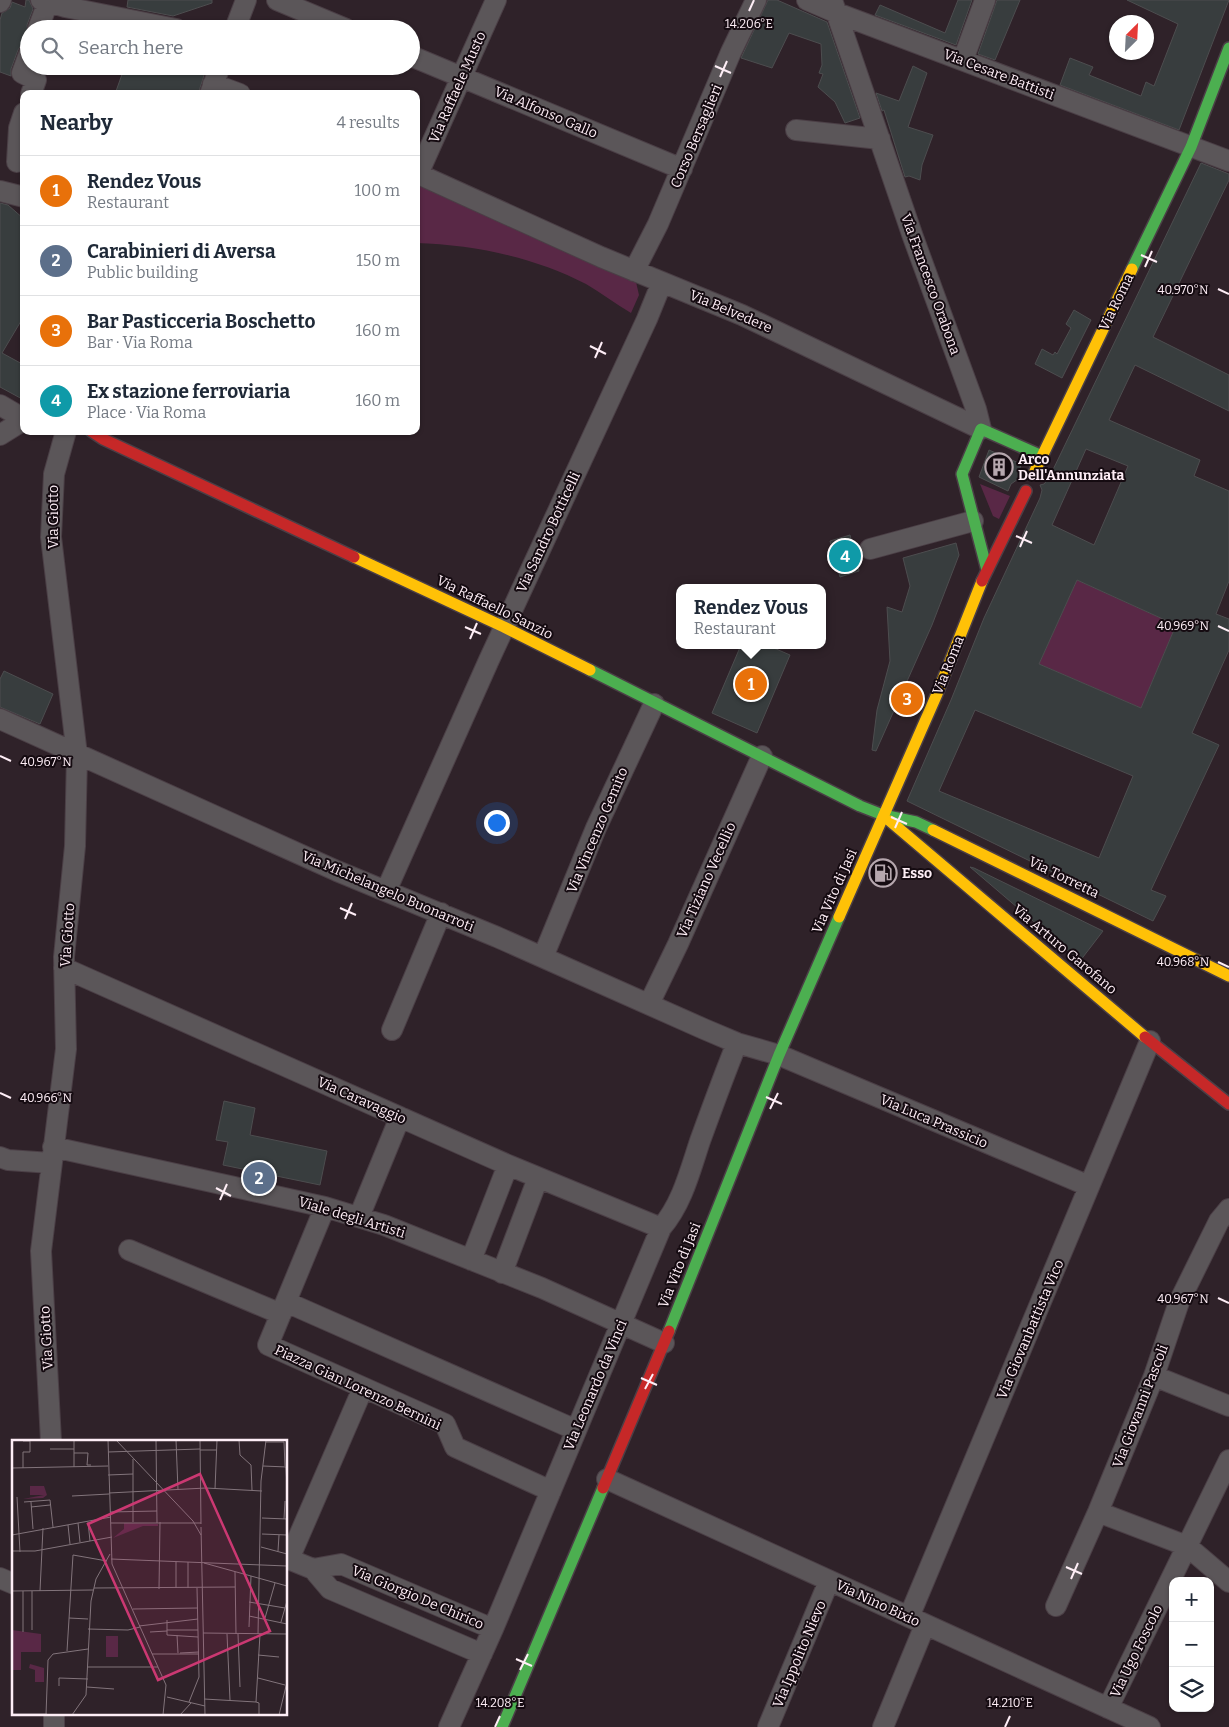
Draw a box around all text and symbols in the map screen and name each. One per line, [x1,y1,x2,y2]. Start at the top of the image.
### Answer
north arrow [1109,15,1154,60]
text: 14.206°E [725,17,773,31]
search box [20,20,420,75]
street label: Via Raffaele Musto [425,29,490,146]
icon: search [38,34,66,62]
text: Search here [78,36,183,59]
street label: Via Cesare Battisti [941,46,1057,103]
street label: Corso Bersaglieri [667,82,726,191]
street label: Via Alfonso Gallo [492,83,600,142]
text: Nearby [40,110,113,136]
text: 4 results [337,113,400,132]
text: Rendez Vous [87,170,201,193]
text: 1 [53,181,59,200]
text: 100 m [355,181,400,200]
text: Restaurant [87,193,169,212]
street label: Via Francesco Orabona [897,211,964,357]
text: Carabinieri di Aversa [87,240,276,263]
text: 2 [51,251,61,270]
text: 150 m [356,251,400,270]
text: Public building [87,263,198,282]
street label: Via Roma [1095,271,1138,334]
text: 40.970°N [1157,283,1209,297]
street label: Via Belvedere [687,286,775,336]
text: Bar Pasticceria Boschetto [87,310,315,333]
text: 3 [51,321,61,340]
text: 160 m [355,321,400,340]
text: Bar · Via Roma [87,333,193,352]
text: Ex stazione ferroviaria [87,380,290,403]
text: 4 [51,391,61,410]
text: 160 m [355,391,400,410]
text: Place · Via Roma [87,403,206,422]
place label: Arco Dell'Annunziata [1018,451,1125,484]
building icon: Arco Dell'Annunziata [984,452,1014,482]
street label: Via Sandro Botticelli [513,469,584,595]
street label: Via Giotto [45,485,62,549]
pin: 4 [829,537,861,575]
street label: Via Raffaello Sanzio [434,572,556,643]
popup [676,584,826,649]
text: Rendez Vous [694,596,808,619]
text: Restaurant [694,619,776,638]
text: 40.969°N [1157,619,1210,633]
street label: Via Roma [929,633,968,697]
pin: 1 [735,665,767,703]
pin: 3 [891,680,923,718]
text: 40.967°N [20,755,72,769]
street label: Via Vincenzo Gemito [563,765,632,896]
your location [484,810,510,836]
street label: Via Tiziano Vecellio [673,820,740,941]
street label: Via Vito di Jasi [808,846,861,936]
street label: Via Michelangelo Buonarroti [299,847,476,935]
street label: Via Torretta [1026,853,1102,902]
fuel station icon: Esso [868,858,898,888]
place label: Esso [902,865,932,882]
street label: Via Arturo Garofano [1009,901,1120,998]
street label: Via Giotto [57,902,78,968]
text: 40.968°N [1157,955,1210,969]
street label: Via Caravaggio [315,1073,409,1128]
text: 40.966°N [20,1091,72,1105]
street label: Via Luca Prassicio [877,1091,990,1152]
pin: 2 [243,1159,275,1197]
street label: Viale degli Artisti [296,1193,407,1242]
street label: Via Vito di Jasi [655,1220,704,1310]
street label: Via Giovanbattista Vico [993,1257,1068,1401]
text: 40.967°N [1157,1292,1209,1306]
street label: Via Giotto [36,1306,57,1370]
street label: Via Leonardo da Vinci [560,1317,631,1453]
street label: Piazza Gian Lorenzo Bernini [272,1341,444,1434]
street label: Via Giovanni Pascoli [1109,1342,1172,1470]
inset map [12,1440,288,1714]
street label: Via Giorgio De Chirico [349,1562,486,1633]
street label: Via Nino Bixio [833,1577,923,1630]
map controls [1169,1577,1214,1712]
button: + [1169,1577,1214,1622]
street label: Via Ippolito Nievo [769,1598,830,1710]
street label: Via Ugo Foscolo [1107,1602,1166,1700]
button: − [1169,1622,1214,1667]
button: layers [1169,1667,1214,1712]
text: 14.208°E [476,1696,524,1710]
text: 14.210°E [987,1696,1033,1710]

